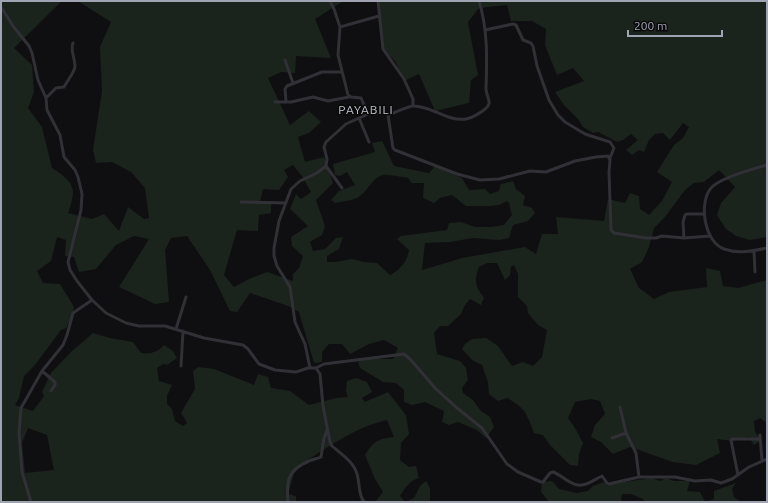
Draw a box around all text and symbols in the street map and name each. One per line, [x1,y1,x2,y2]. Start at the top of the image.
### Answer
scale bar [628,12,722,38]
text: 200 m [634,19,667,32]
district label: PAYABILI [338,103,394,116]

